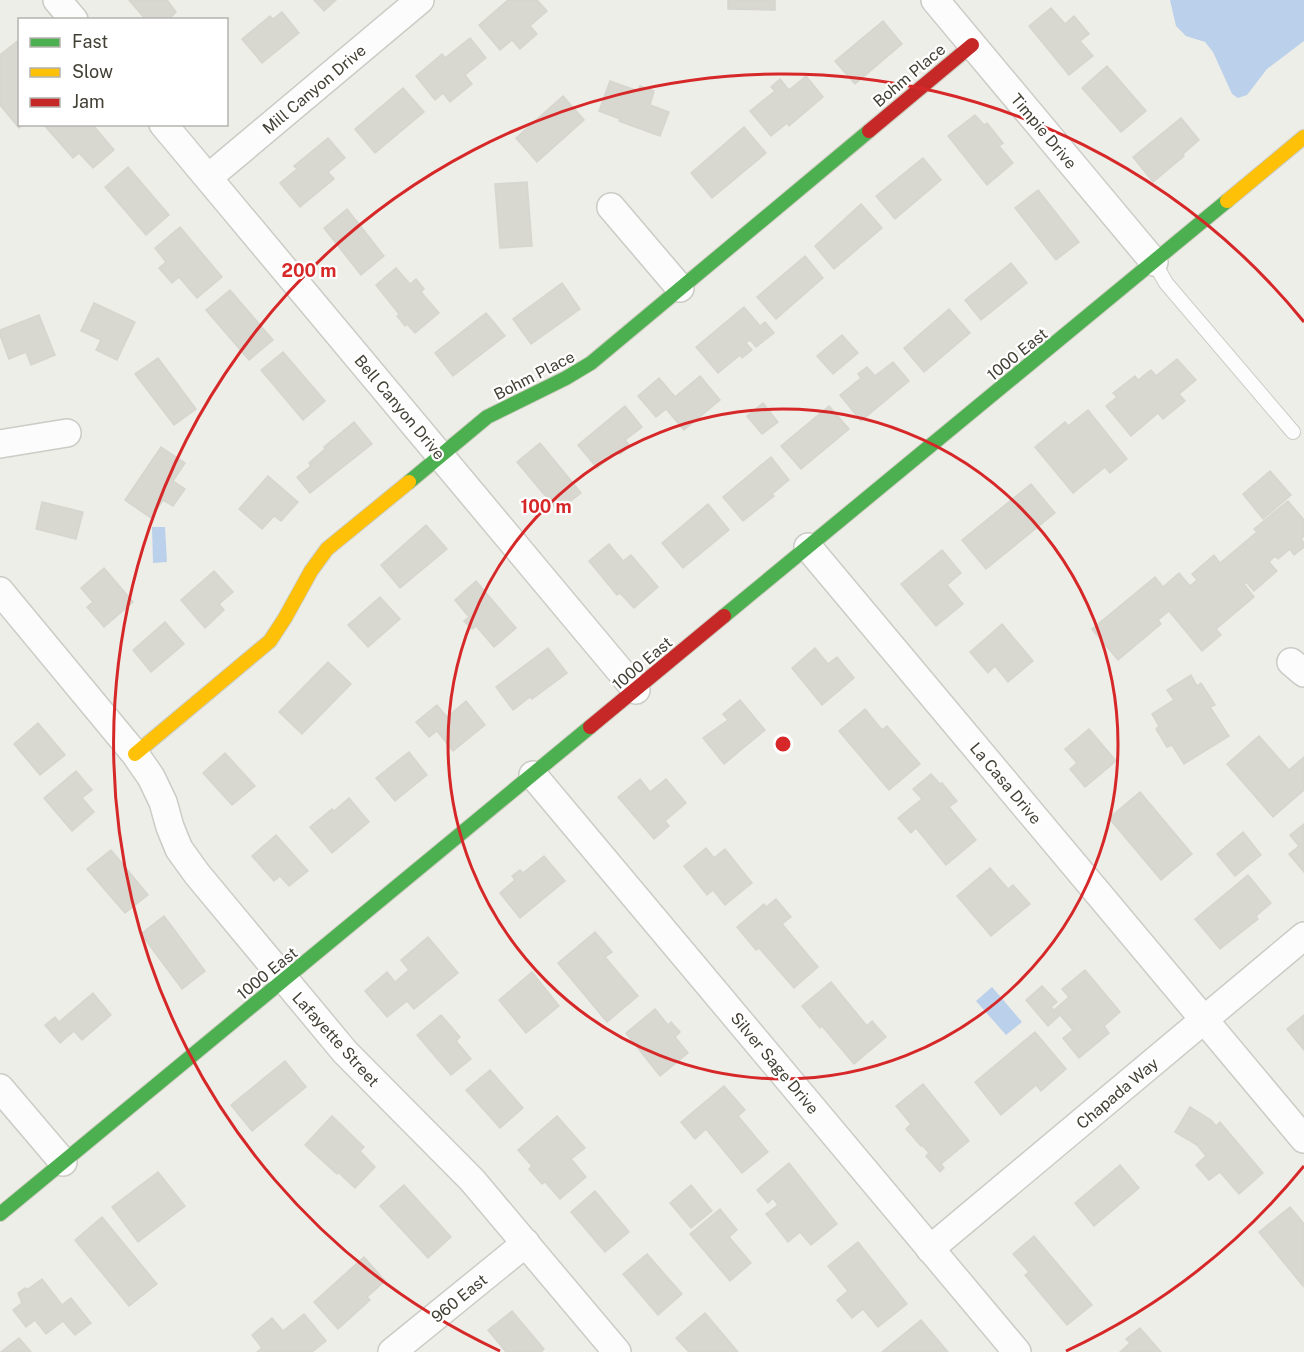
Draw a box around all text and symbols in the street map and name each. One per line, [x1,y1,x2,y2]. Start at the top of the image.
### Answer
legend [18,18,228,126]
text: Fast [72,31,108,52]
street label: Bohm Place [869,40,949,111]
street label: Mill Canyon Drive [259,41,370,138]
text: Slow [72,61,113,82]
street label: Timpie Drive [1007,90,1080,173]
text: Jam [72,91,105,112]
text: 200 m [282,260,336,281]
street label: 1000 East [983,324,1051,385]
street label: Bohm Place [491,347,578,404]
street label: Bell Canyon Drive [350,351,449,464]
text: 100 m [520,496,572,517]
street label: 1000 East [609,633,676,694]
centre of rings [773,734,793,754]
street label: La Casa Drive [966,739,1045,828]
street label: 1000 East [233,943,301,1004]
street label: Lafayette Street [288,988,383,1091]
street label: Silver Sage Drive [727,1009,823,1118]
street label: Chapada Way [1073,1053,1162,1133]
street label: 960 East [428,1270,491,1327]

